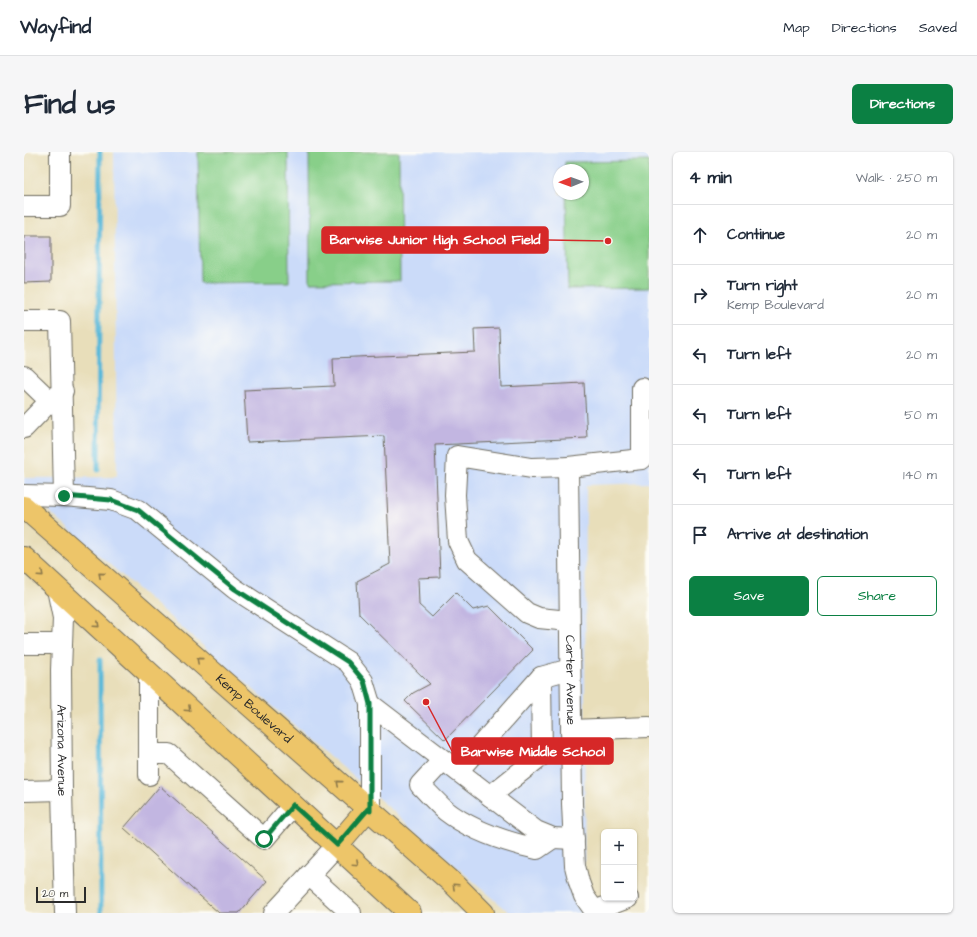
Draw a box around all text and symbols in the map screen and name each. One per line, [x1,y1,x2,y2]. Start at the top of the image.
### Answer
text: Wayfind [20,14,91,41]
text: Map [783,18,810,38]
text: Directions [832,18,897,38]
text: Saved [919,18,957,38]
button: Directions [852,84,953,124]
text: Find us [24,85,115,124]
north arrow [553,164,589,200]
text: 4 min [689,166,732,190]
text: Walk · 250 m [856,169,937,187]
icon: ahead [689,224,711,246]
text: Continue [727,224,785,245]
text: 20 m [906,226,937,244]
callout: Barwise Junior High School Field [322,227,548,253]
text: Barwise Junior High School Field [330,230,541,251]
text: Turn right [727,275,798,296]
icon: right [689,284,711,306]
text: 20 m [906,286,937,304]
text: Kemp Boulevard [727,296,824,314]
icon: left [689,344,711,366]
text: Turn left [727,344,791,365]
text: 20 m [906,346,937,364]
icon: left [689,404,711,426]
text: Turn left [727,404,791,425]
text: 50 m [904,406,937,424]
icon: left [689,464,711,486]
text: Turn left [727,464,791,485]
text: 140 m [903,466,937,484]
route end [55,487,73,505]
icon: arrive [689,524,711,546]
text: Arrive at destination [727,524,868,545]
one-way arrow [36,569,44,576]
one-way arrow [98,572,106,579]
button: Save [689,576,809,616]
button: Share [817,576,937,616]
one-way arrow [92,620,99,627]
street label: Carter Avenue [561,635,580,725]
one-way arrow [196,658,204,665]
street label: Kemp Boulevard [212,670,297,748]
street label: Arizona Avenue [52,704,71,796]
one-way arrow [183,704,191,711]
callout: Barwise Middle School [452,738,613,764]
text: Barwise Middle School [461,742,606,762]
one-way arrow [336,781,343,788]
map controls [601,829,637,901]
button: + [601,829,637,865]
route start [255,830,273,848]
one-way arrow [351,858,359,866]
button: − [601,865,637,901]
one-way arrow [452,883,460,890]
scale bar [36,885,86,904]
text: 20 m [42,886,68,901]

